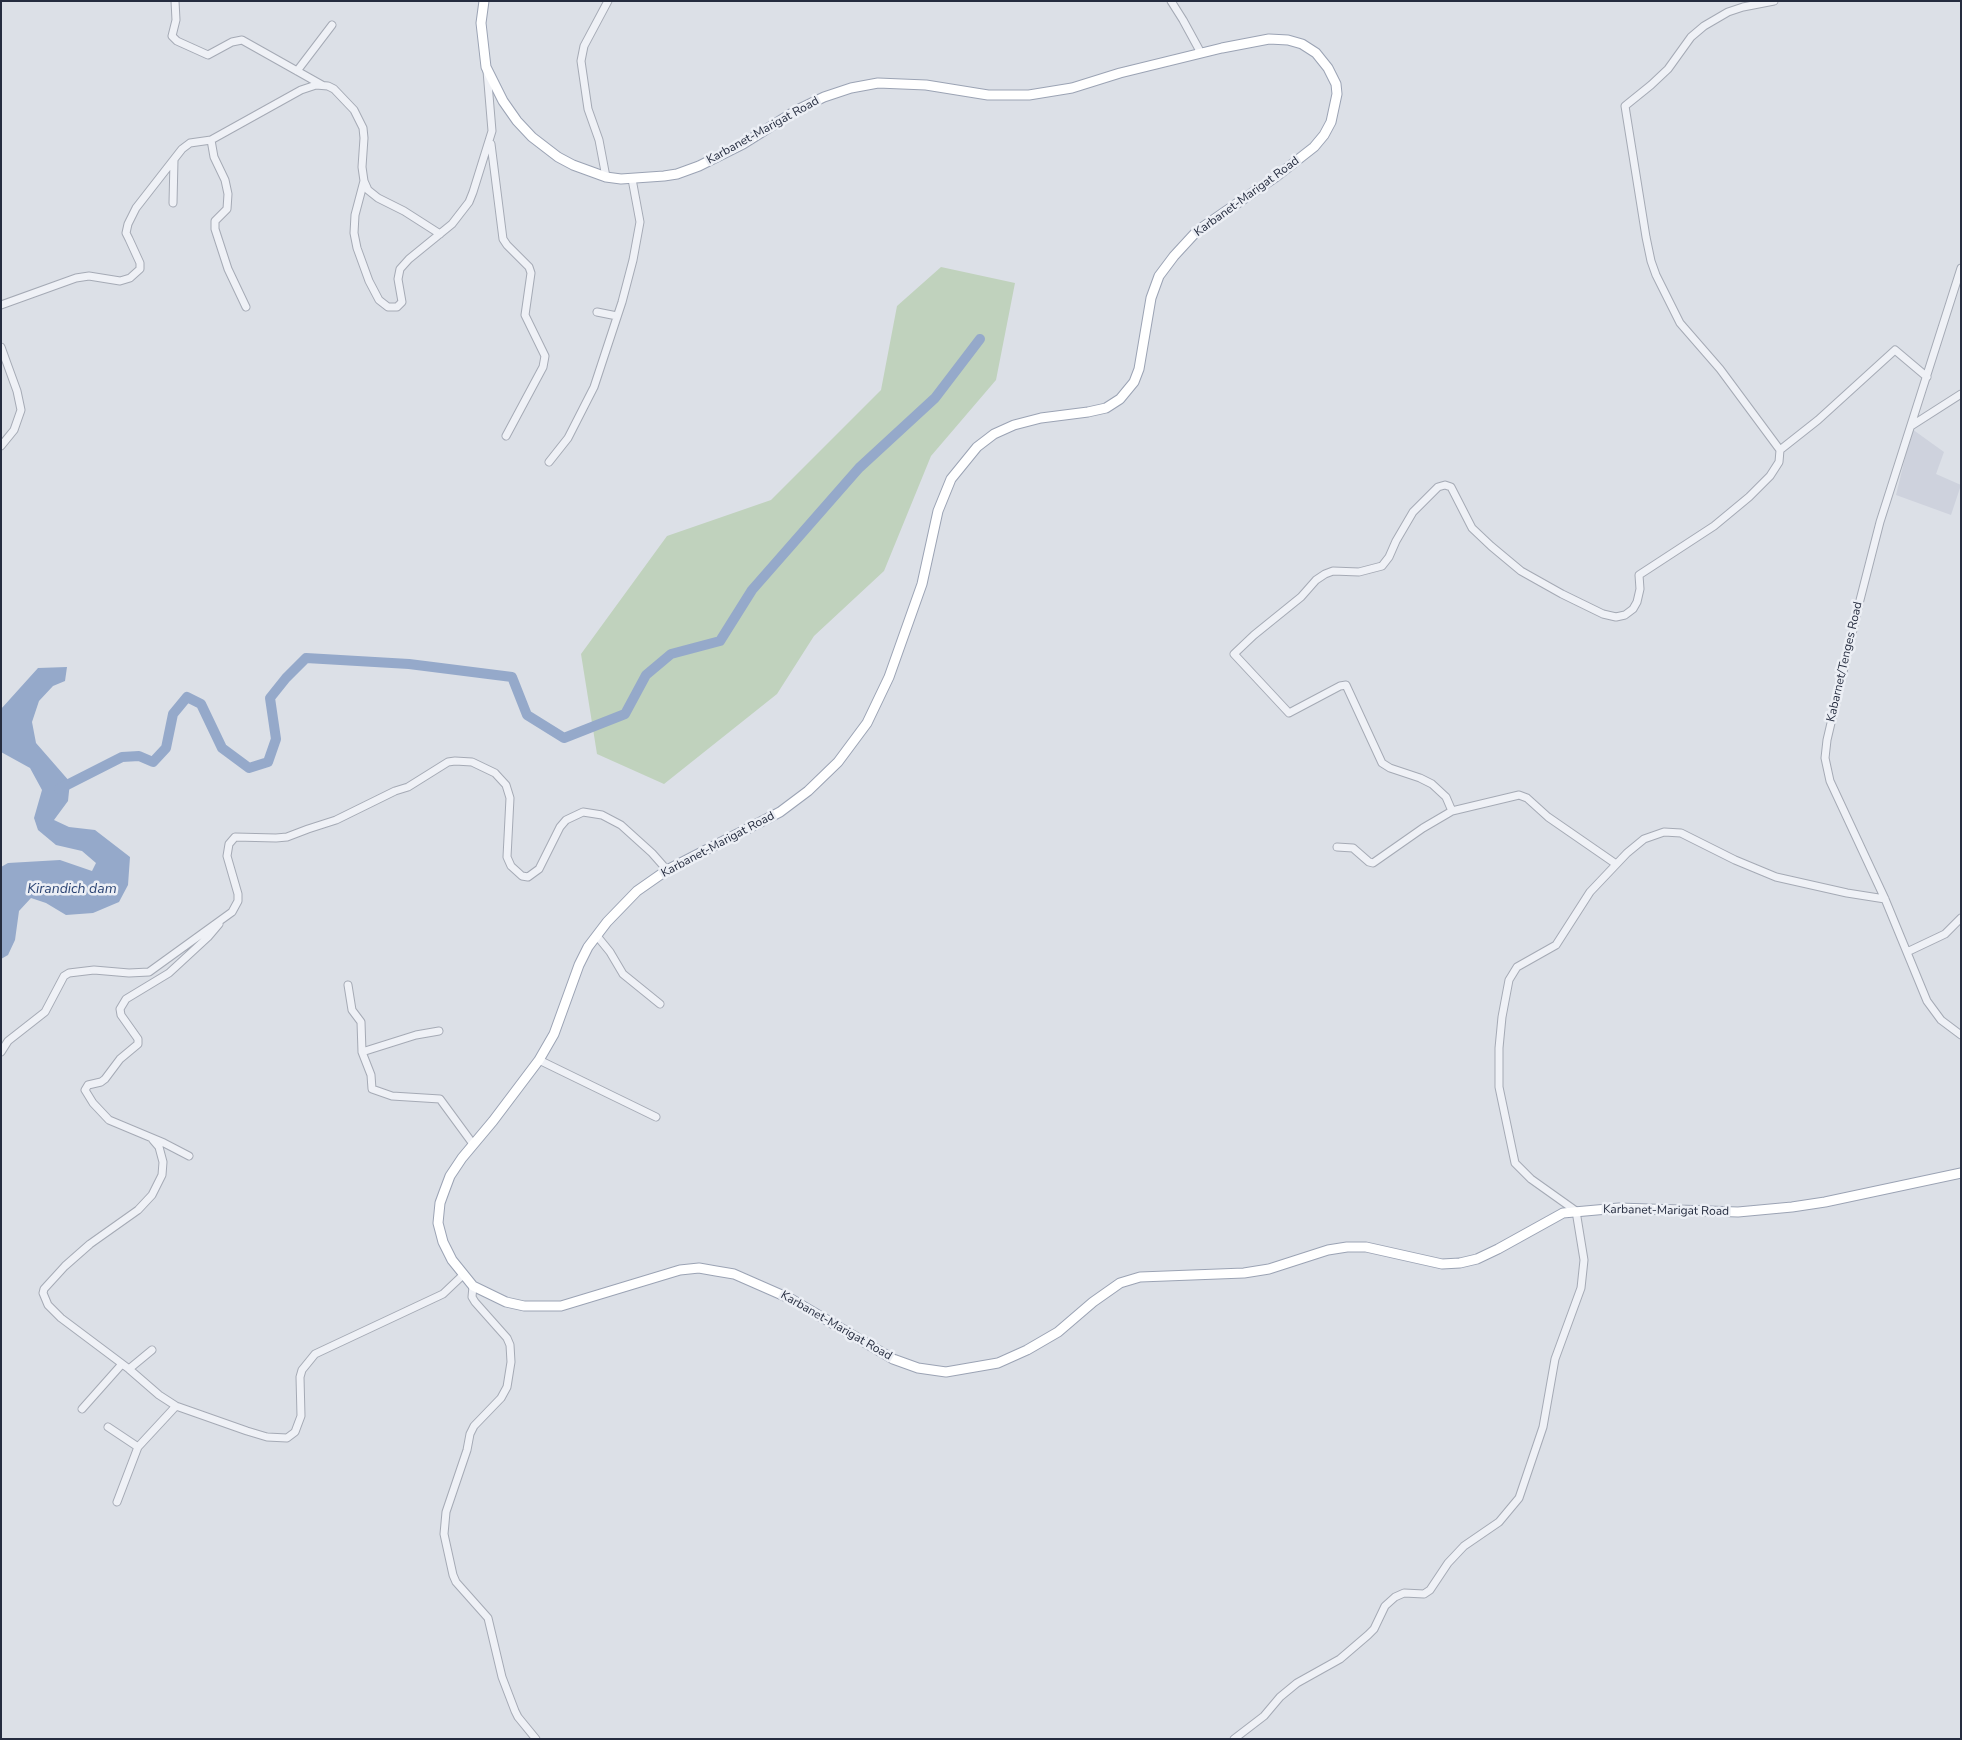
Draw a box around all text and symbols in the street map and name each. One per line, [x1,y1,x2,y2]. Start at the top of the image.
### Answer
street label: Karbanet-Marigat Road [704,94,822,168]
street label: Karbanet-Marigat Road [1192,154,1302,240]
street label: Kabarnet/Tenges Road [1824,600,1866,724]
street label: Karbanet-Marigat Road [659,809,777,881]
water label: Kirandich dam [27,882,117,898]
street label: Karbanet-Marigat Road [1603,1203,1729,1219]
street label: Karbanet-Marigat Road [778,1288,894,1364]

